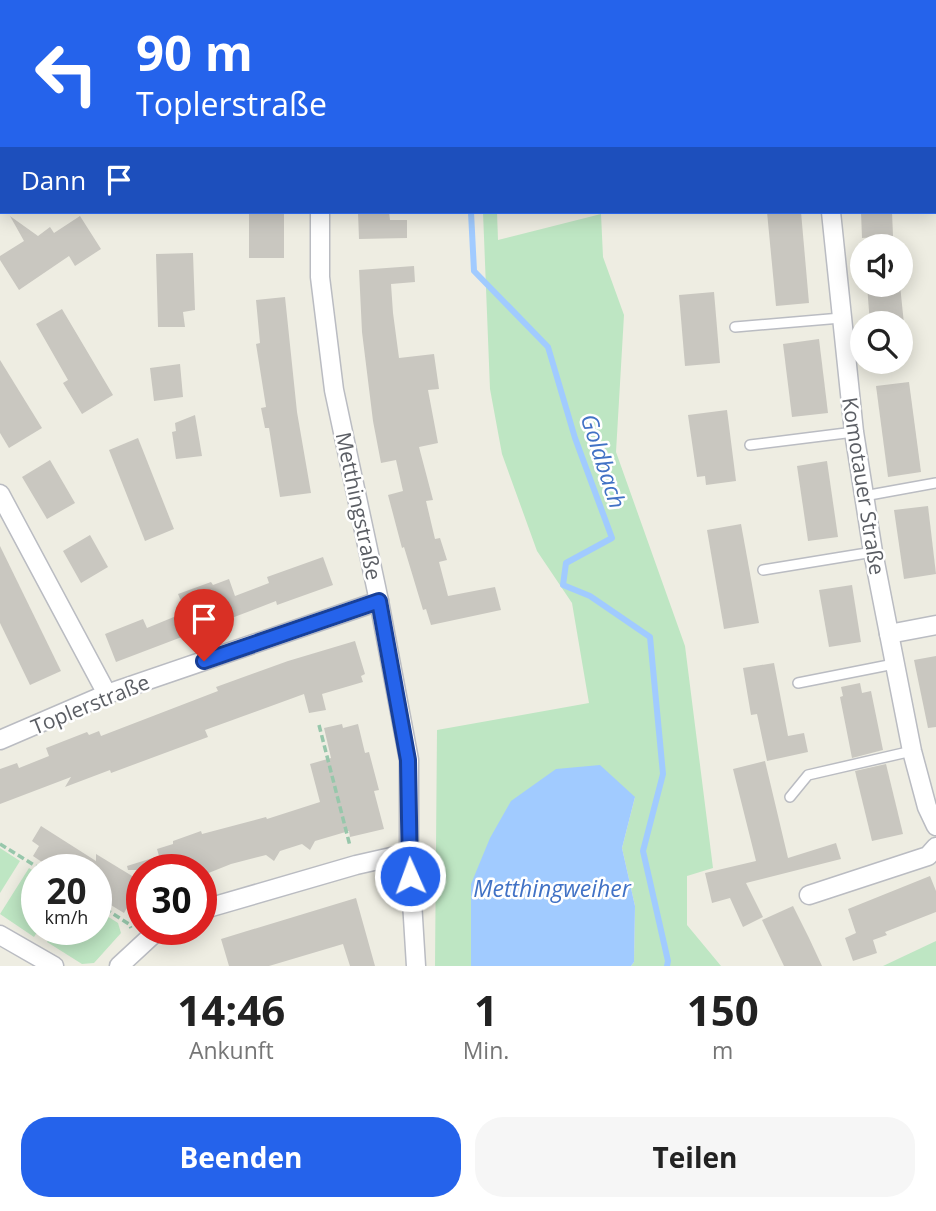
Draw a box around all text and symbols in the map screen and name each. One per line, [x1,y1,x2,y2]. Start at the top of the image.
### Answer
text: 90 m [136,19,253,85]
icon: left [21,28,112,119]
text: Toplerstraße [136,82,327,125]
icon: arrive [100,161,138,199]
text: Dann [21,162,86,198]
map controls [850,234,913,374]
button: sound [850,234,913,297]
button: search [850,311,913,374]
street label: Komotauer Straße [836,395,892,577]
water label: Goldbach [574,410,634,512]
street label: Metthingstraße [330,429,388,583]
pin [174,589,234,661]
icon: arrive [185,600,223,638]
street label: Toplerstraße [27,668,153,740]
position arrow [373,839,447,913]
speed limit sign: 30 [126,854,217,945]
text: 20 [46,867,87,914]
water label: Metthingweiher [473,872,632,904]
text: km/h [45,905,88,929]
text: 14:46 [177,981,285,1038]
text: 1 [474,981,498,1038]
text: 150 [687,981,759,1038]
text: Ankunft [189,1034,274,1066]
text: Min. [463,1034,509,1066]
text: m [712,1034,733,1066]
button: Beenden [21,1117,461,1197]
button: Teilen [475,1117,915,1197]

